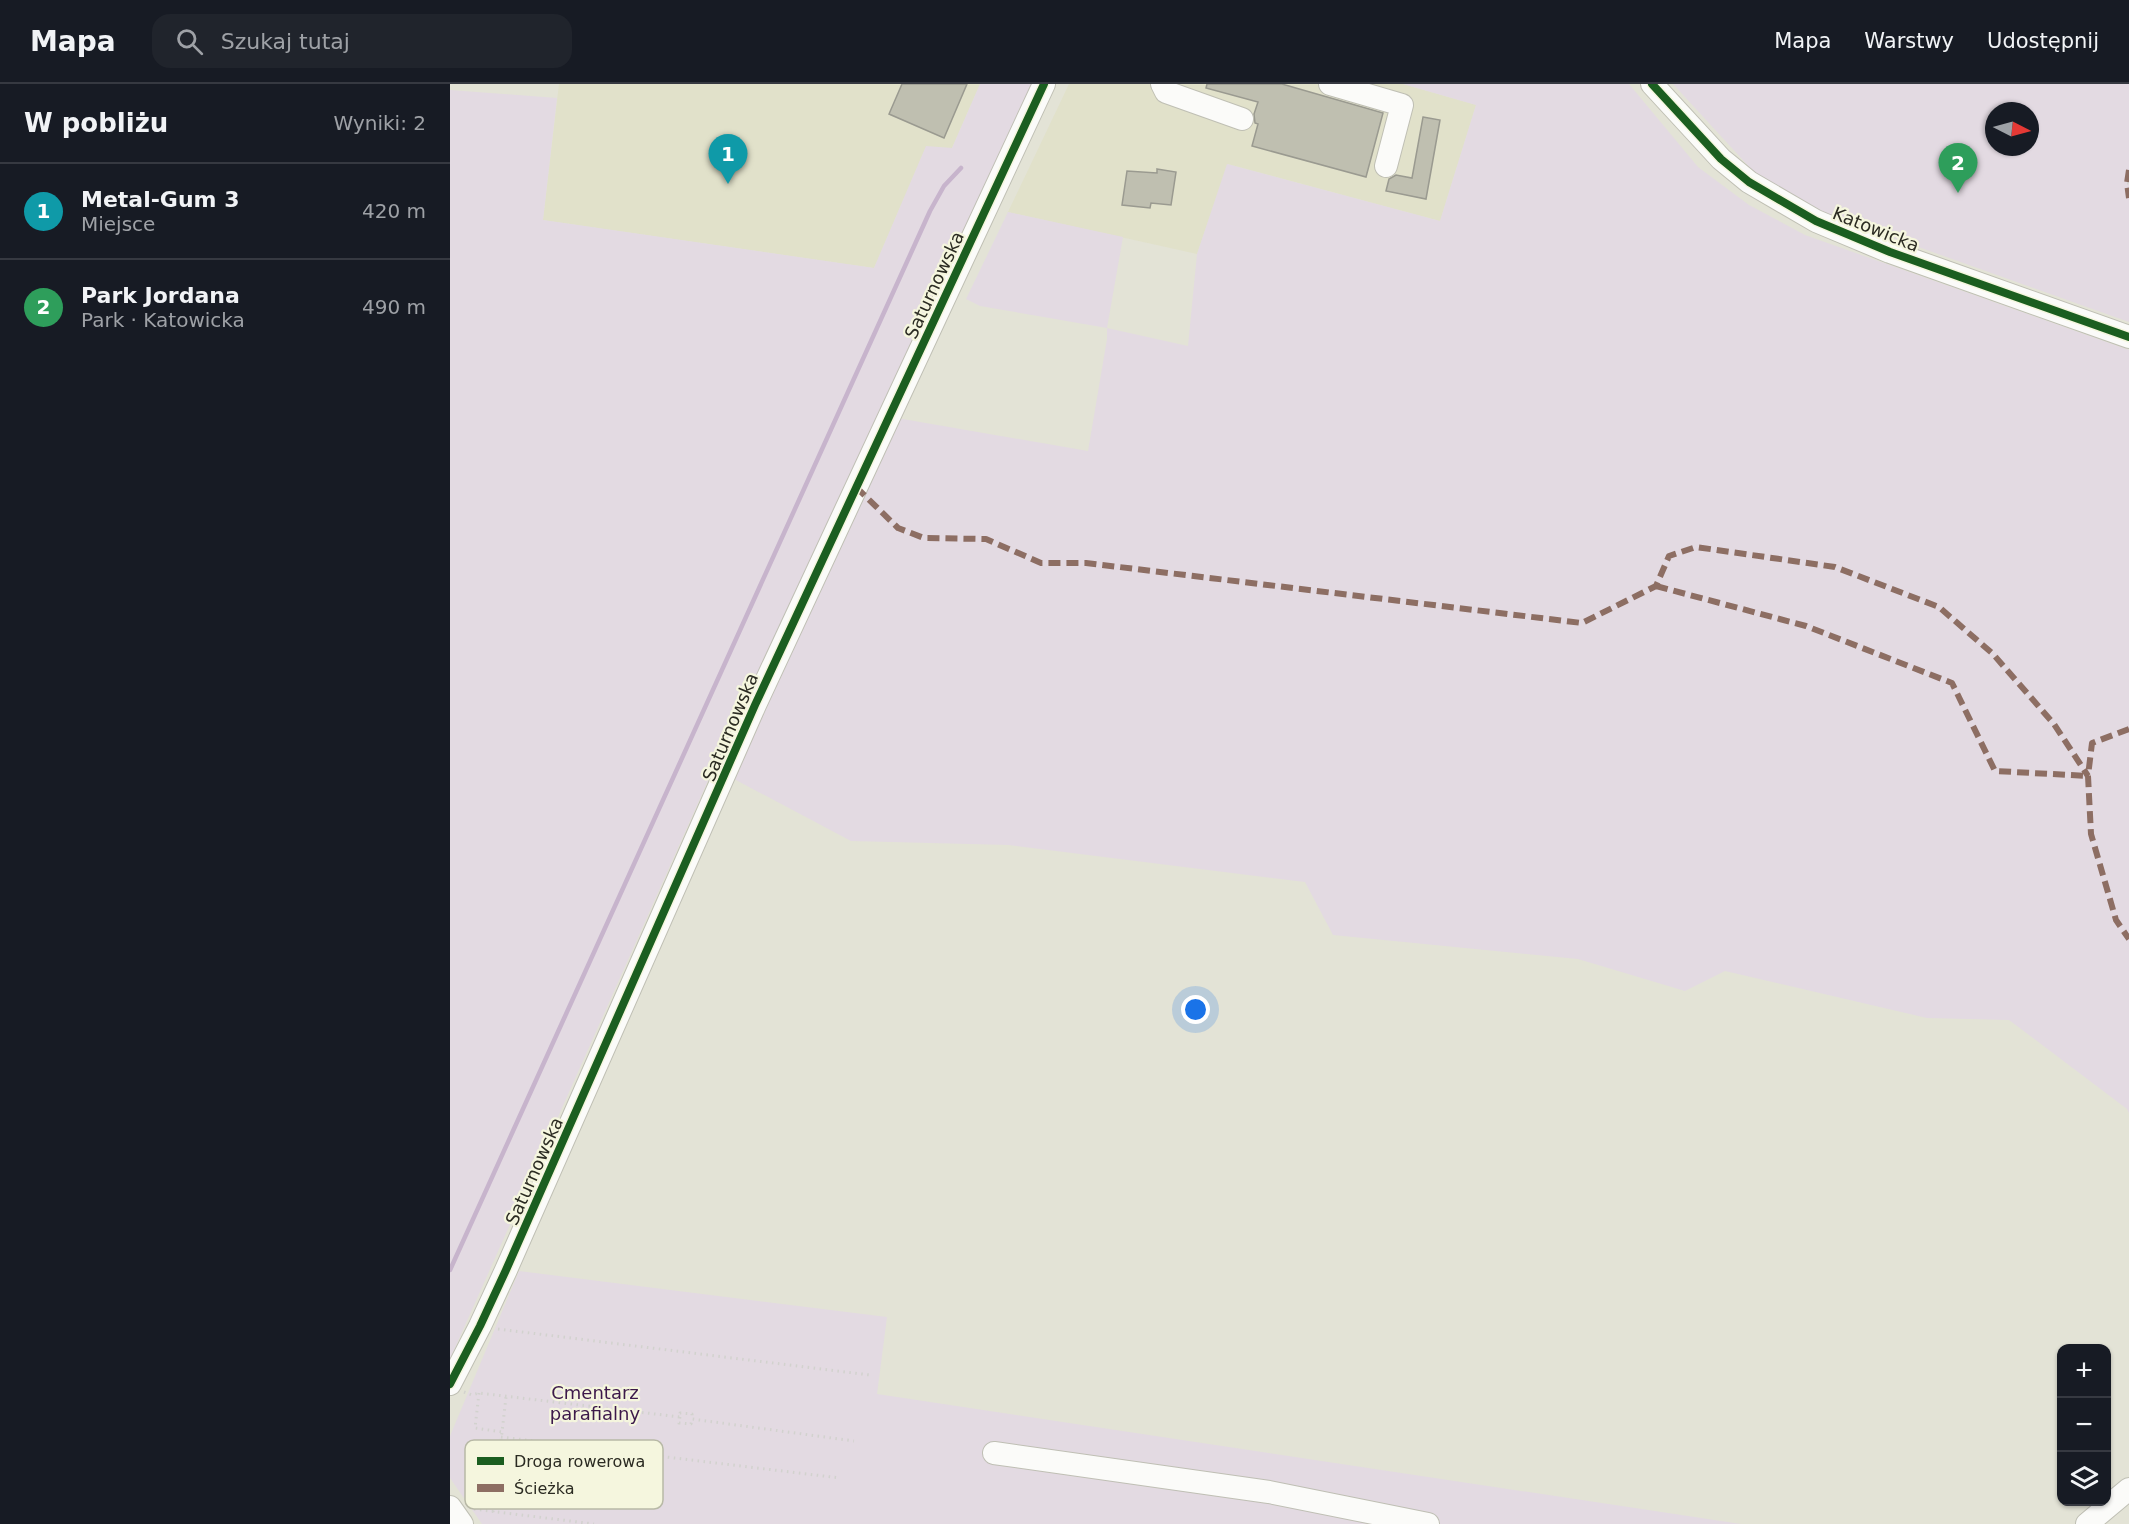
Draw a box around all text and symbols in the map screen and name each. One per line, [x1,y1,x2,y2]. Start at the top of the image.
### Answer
search box [152,14,572,68]
text: Mapa [30,25,116,58]
icon: search [173,25,206,58]
text: Szukaj tutaj [221,29,350,54]
text: Mapa [1774,29,1831,53]
text: Warstwy [1864,29,1954,53]
text: Udostępnij [1987,29,2099,53]
north arrow [1985,102,2039,156]
text: W pobliżu [24,108,168,138]
text: Wyniki: 2 [334,111,426,135]
pin: 1 [708,135,748,184]
pin: 2 [1938,144,1978,193]
text: Metal-Gum 3 [81,187,239,212]
text: 1 [37,199,50,223]
text: 420 m [362,199,426,223]
street label: Katowicka [1830,202,1922,256]
text: Miejsce [81,212,155,236]
street label: Saturnowska [900,228,968,342]
text: Park Jordana [81,283,240,308]
text: 2 [37,295,50,319]
text: 490 m [362,295,426,319]
text: Park · Katowicka [81,308,245,332]
street label: Saturnowska [698,670,762,784]
your location [1181,995,1210,1024]
street label: Saturnowska [501,1114,567,1228]
map controls [2057,1344,2111,1506]
button: + [2057,1344,2111,1398]
park label: Cmentarz parafialny [550,1382,641,1424]
button: − [2057,1398,2111,1452]
legend [465,1440,663,1509]
text: Droga rowerowa [514,1452,645,1471]
button: layers [2057,1452,2111,1506]
text: Ścieżka [514,1479,574,1498]

